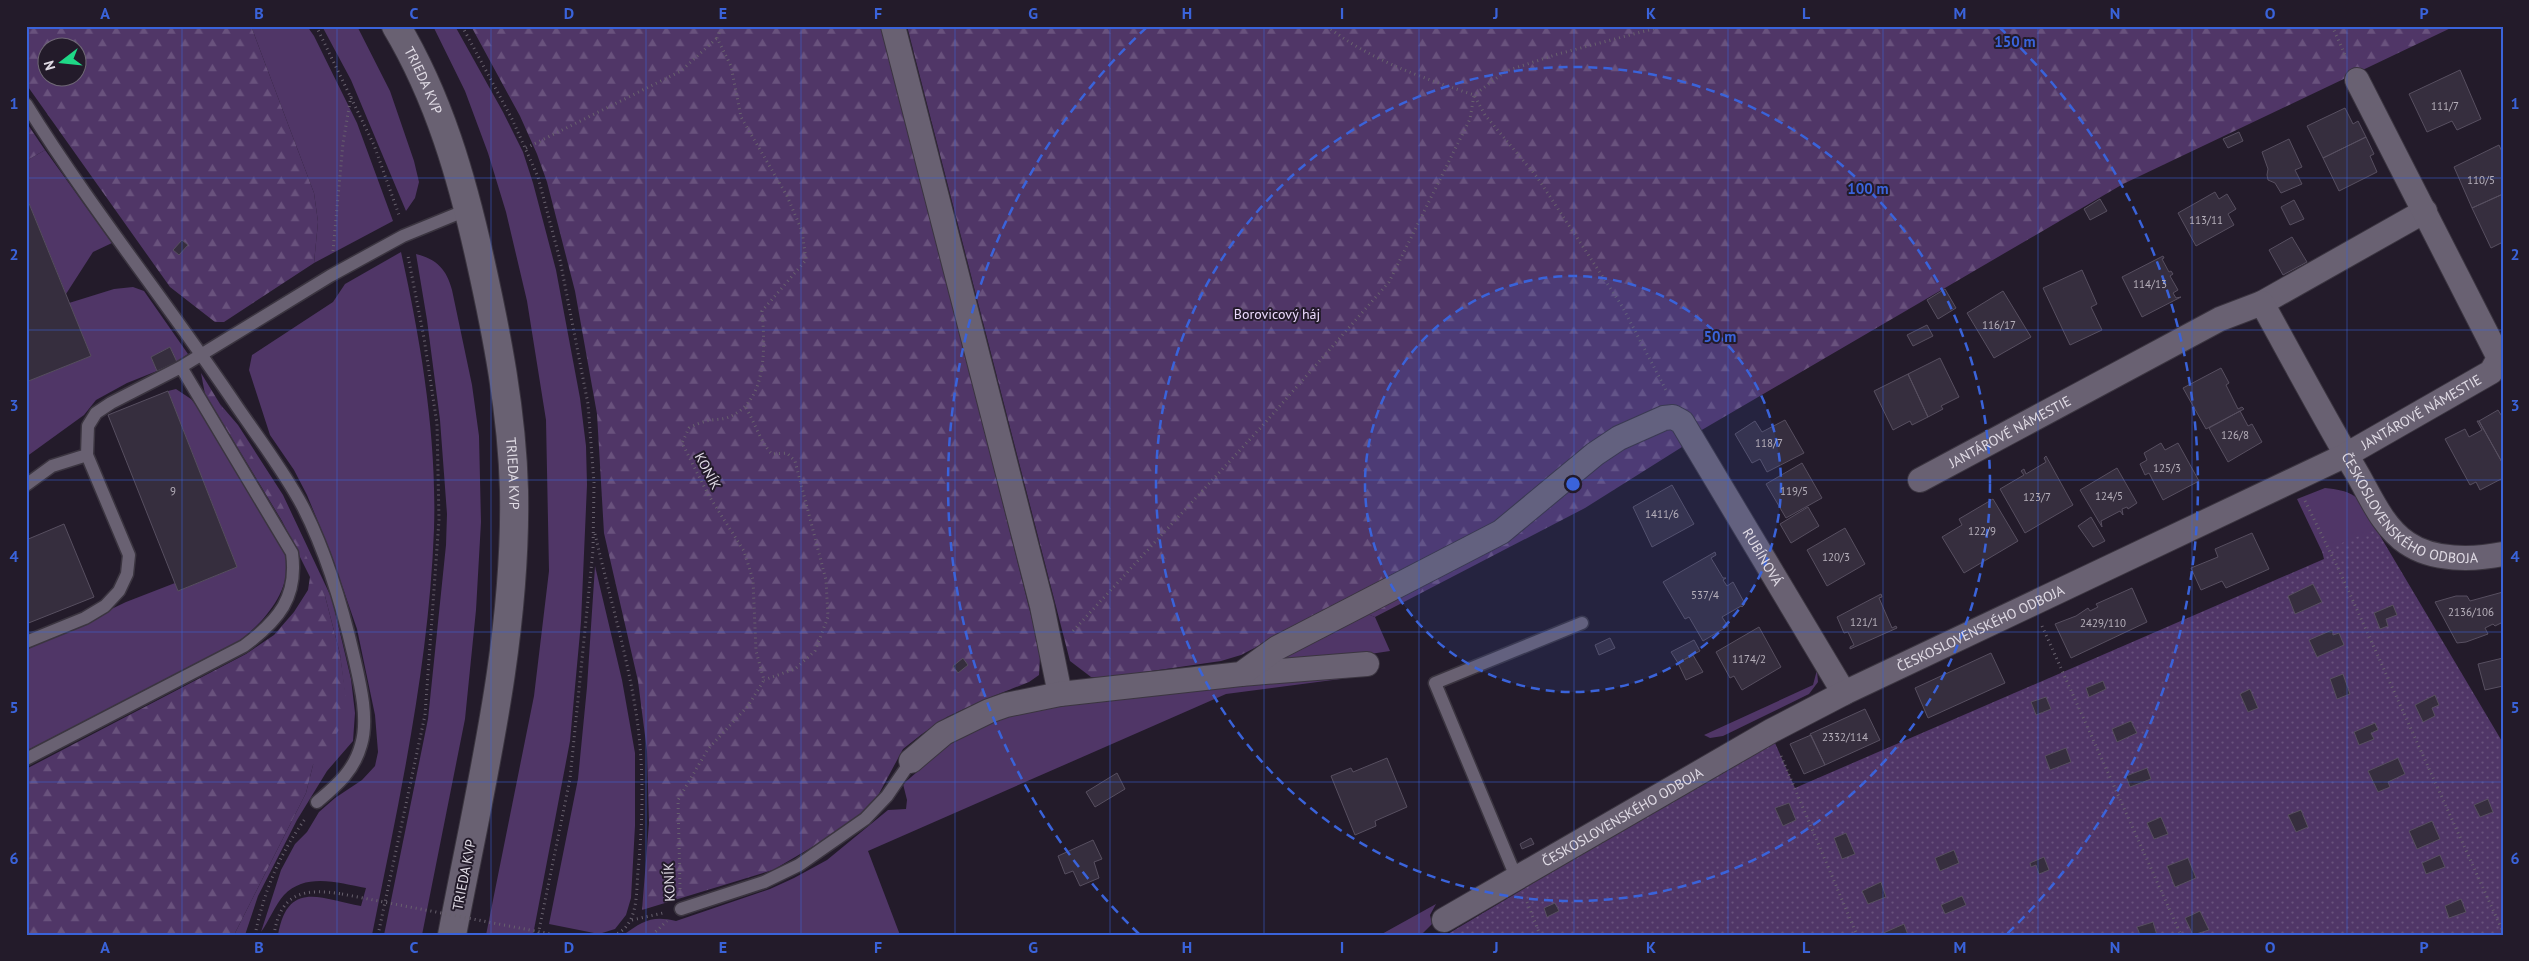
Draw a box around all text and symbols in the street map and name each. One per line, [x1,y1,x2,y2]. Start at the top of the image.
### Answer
text: A [100,3,110,23]
text: B [254,3,264,23]
text: C [410,3,419,23]
text: D [564,3,574,23]
text: E [719,3,727,23]
text: F [874,3,882,23]
text: G [1028,3,1038,23]
text: H [1182,3,1192,23]
text: I [1340,3,1344,23]
text: J [1492,3,1499,23]
text: K [1646,3,1656,23]
text: L [1802,3,1811,23]
text: M [1954,3,1966,23]
text: N [2110,3,2120,23]
text: O [2265,3,2276,23]
text: P [2419,3,2429,23]
text: 150 m [1994,32,2036,51]
north arrow [38,38,88,88]
street label: TRIEDA KVP [400,43,447,117]
text: N [40,59,59,72]
text: 1 [9,93,19,113]
text: 1 [2510,93,2520,113]
house number: 111/7 [2431,99,2459,113]
house number: 110/5 [2467,173,2495,187]
text: 100 m [1847,179,1889,198]
house number: 113/11 [2189,213,2223,227]
text: 2 [9,244,19,264]
text: 2 [2510,244,2520,264]
house number: 114/13 [2133,277,2167,291]
park label: Borovicový háj [1234,305,1320,323]
house number: 116/17 [1982,318,2016,332]
text: 50 m [1704,327,1736,346]
street label: JANTÁROVÉ NÁMESTIE [2357,370,2485,454]
street label: JANTÁROVÉ NÁMESTIE [1945,392,2074,472]
text: 3 [9,395,19,415]
text: 3 [2510,395,2520,415]
house number: 126/8 [2221,428,2249,442]
house number: 118/7 [1755,436,1783,450]
street label: TRIEDA KVP [502,437,523,510]
street label: KONÍK [691,449,725,493]
street label: ČESKOSLOVENSKÉHO ODBOJA [2338,449,2479,567]
house number: 125/3 [2153,461,2181,475]
centre of rings [1564,475,1582,493]
house number: 9 [170,484,176,498]
house number: 119/5 [1780,484,1808,498]
house number: 124/5 [2095,489,2123,503]
house number: 123/7 [2023,490,2051,504]
house number: 1411/6 [1645,507,1679,521]
house number: 122/9 [1968,524,1996,538]
street label: RUBÍNOVÁ [1739,525,1787,590]
text: 4 [9,546,19,566]
text: 4 [2510,546,2520,566]
house number: 120/3 [1822,550,1850,564]
street label: ČESKOSLOVENSKÉHO ODBOJA [1894,581,2068,676]
house number: 537/4 [1691,588,1719,602]
house number: 2136/106 [2448,605,2494,619]
house number: 121/1 [1850,615,1878,629]
house number: 2429/110 [2080,616,2126,630]
house number: 1174/2 [1732,652,1766,666]
text: 5 [9,697,19,717]
text: 5 [2510,697,2520,717]
house number: 2332/114 [1822,730,1868,744]
street label: ČESKOSLOVENSKÉHO ODBOJA [1538,763,1707,871]
street label: TRIEDA KVP [448,838,480,912]
text: 6 [9,848,19,868]
text: 6 [2510,848,2520,868]
street label: KONÍK [659,862,679,902]
text: A [100,937,110,957]
text: B [254,937,264,957]
text: C [410,937,419,957]
text: D [564,937,574,957]
text: E [719,937,727,957]
text: F [874,937,882,957]
text: G [1028,937,1038,957]
text: H [1182,937,1192,957]
text: I [1340,937,1344,957]
text: J [1492,937,1499,957]
text: K [1646,937,1656,957]
text: L [1802,937,1811,957]
text: M [1954,937,1966,957]
text: N [2110,937,2120,957]
text: O [2265,937,2276,957]
text: P [2419,937,2429,957]

